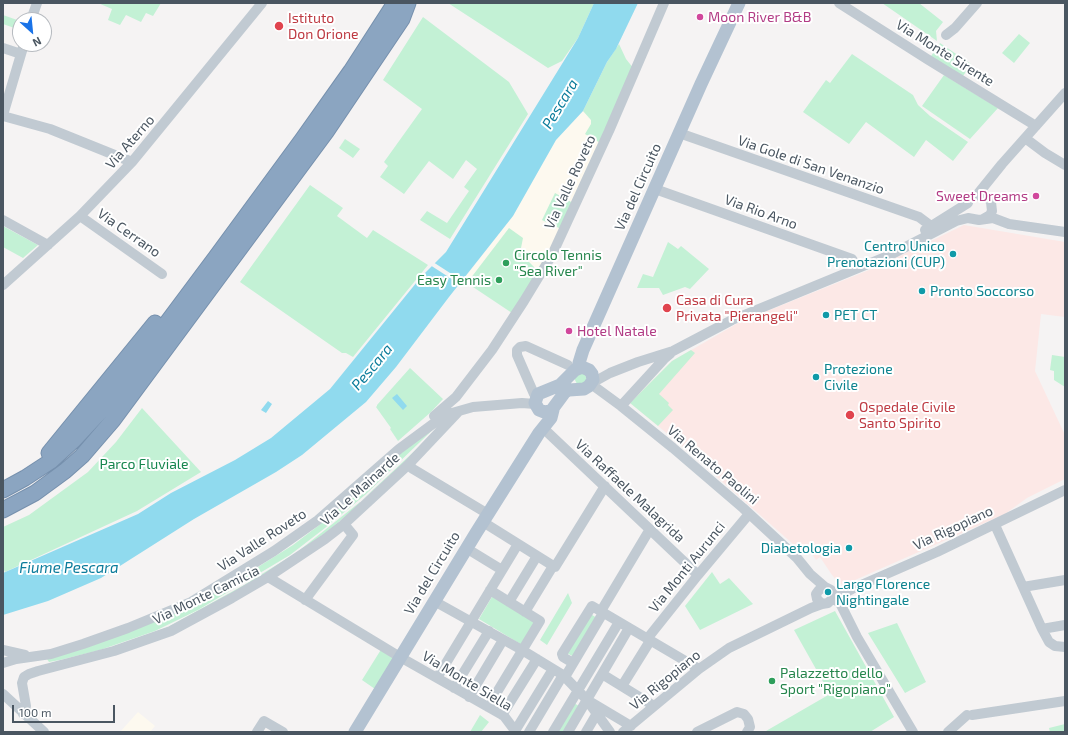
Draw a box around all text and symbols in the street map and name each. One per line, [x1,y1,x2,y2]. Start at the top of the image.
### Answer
place label: Moon River B&B [708,9,811,25]
place label: Istituto Don Orione [288,10,359,42]
north arrow [12,12,52,52]
marker: Moon River B&B [695,12,705,22]
street label: Via Monte Sirente [893,16,997,90]
marker: Istituto Don Orione [273,20,285,32]
text: N [31,35,44,50]
water label: Pescara [538,76,582,132]
street label: Via Aterno [102,112,158,172]
street label: Via Valle Roveto [541,132,599,232]
street label: Via Gole di San Venanzio [736,132,886,198]
street label: Via del Circuito [611,141,665,233]
place label: Sweet Dreams [936,188,1028,204]
street label: Via Rio Arno [722,191,800,233]
marker: Sweet Dreams [1031,191,1041,201]
street label: Via Cerrano [94,205,164,261]
place label: Centro Unico Prenotazioni (CUP) [827,238,945,270]
place label: Circolo Tennis "Sea River" [514,247,602,280]
marker: Centro Unico Prenotazioni (CUP) [948,249,958,259]
marker: Circolo Tennis "Sea River" [501,258,511,268]
place label: Easy Tennis [417,272,491,288]
marker: Easy Tennis [494,275,504,285]
place label: Pronto Soccorso [930,283,1034,299]
marker: Pronto Soccorso [917,286,927,296]
place label: Casa di Cura Privata "Pierangeli" [676,292,798,324]
marker: Casa di Cura Privata "Pierangeli" [661,302,673,314]
place label: PET CT [834,307,877,323]
marker: PET CT [821,310,831,320]
place label: Hotel Natale [577,323,657,339]
marker: Hotel Natale [564,326,574,336]
water label: Pescara [348,340,396,394]
place label: Protezione Civile [824,361,893,394]
marker: Protezione Civile [811,372,821,382]
place label: Ospedale Civile Santo Spirito [859,399,956,432]
marker: Ospedale Civile Santo Spirito [844,409,856,421]
street label: Via Renato Paolini [664,422,762,508]
street label: Via Raffaele Malagrida [572,436,688,546]
street label: Via Le Mainarde [317,449,403,529]
park label: Parco Fluviale [99,456,189,472]
street label: Via Rigopiano [910,502,996,554]
street label: Via Valle Roveto [215,505,309,575]
street label: Via Monti Aurunci [645,518,729,616]
street label: Via del Circuito [401,528,463,618]
place label: Diabetologia [761,540,841,556]
marker: Diabetologia [844,543,854,553]
water label: Fiume Pescara [19,559,119,577]
street label: Via Monte Camicia [150,562,262,628]
place label: Largo Florence Nightingale [836,576,930,608]
marker: Largo Florence Nightingale [823,587,833,597]
street label: Via Rigopiano [626,646,704,714]
street label: Via Monte Siella [419,648,515,714]
place label: Palazzetto dello Sport "Rigopiano" [780,665,891,698]
marker: Palazzetto dello Sport "Rigopiano" [767,676,777,686]
scale bar [14,697,117,723]
text: 100 m [19,705,51,719]

